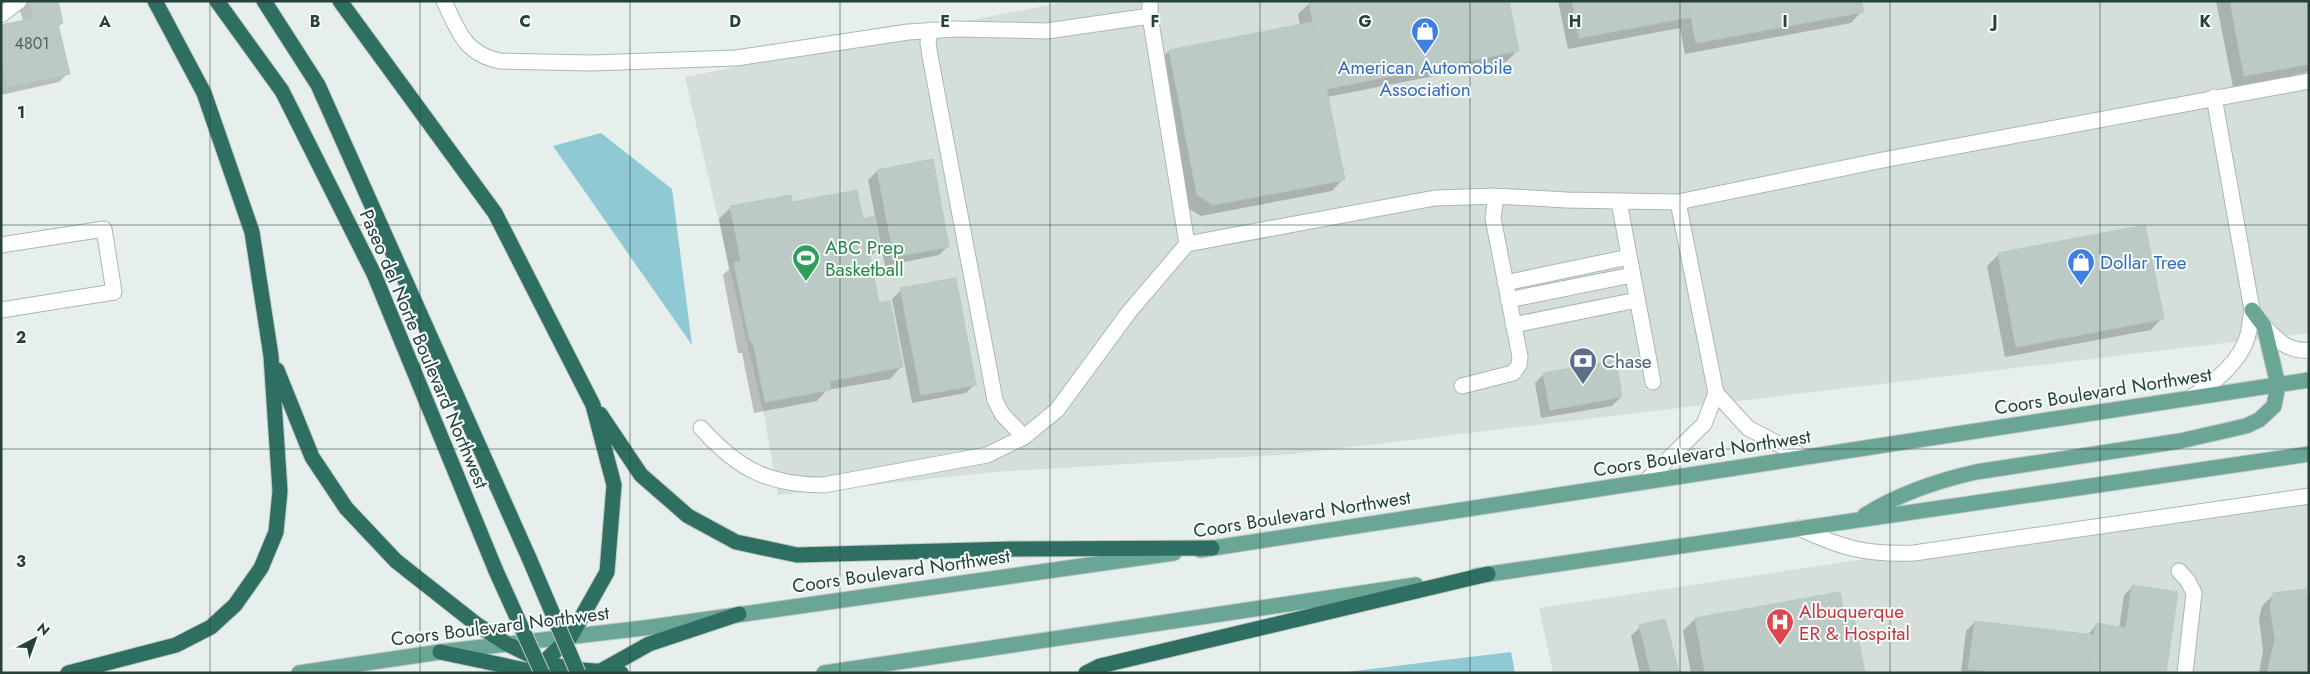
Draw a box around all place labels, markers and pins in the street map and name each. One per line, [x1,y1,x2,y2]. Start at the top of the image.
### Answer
shop icon: American Automobile Association [1410,16,1440,55]
place label: American Automobile Association [1338,54,1513,103]
place label: ABC Prep Basketball [825,234,904,283]
sports icon: ABC Prep Basketball [791,243,821,282]
shop icon: Dollar Tree [2066,247,2096,286]
place label: Dollar Tree [2100,249,2187,276]
bank icon: Chase [1568,346,1598,385]
place label: Chase [1602,348,1652,375]
place label: Albuquerque ER & Hospital [1799,598,1910,647]
hospital icon: Albuquerque ER & Hospital [1765,607,1795,646]

